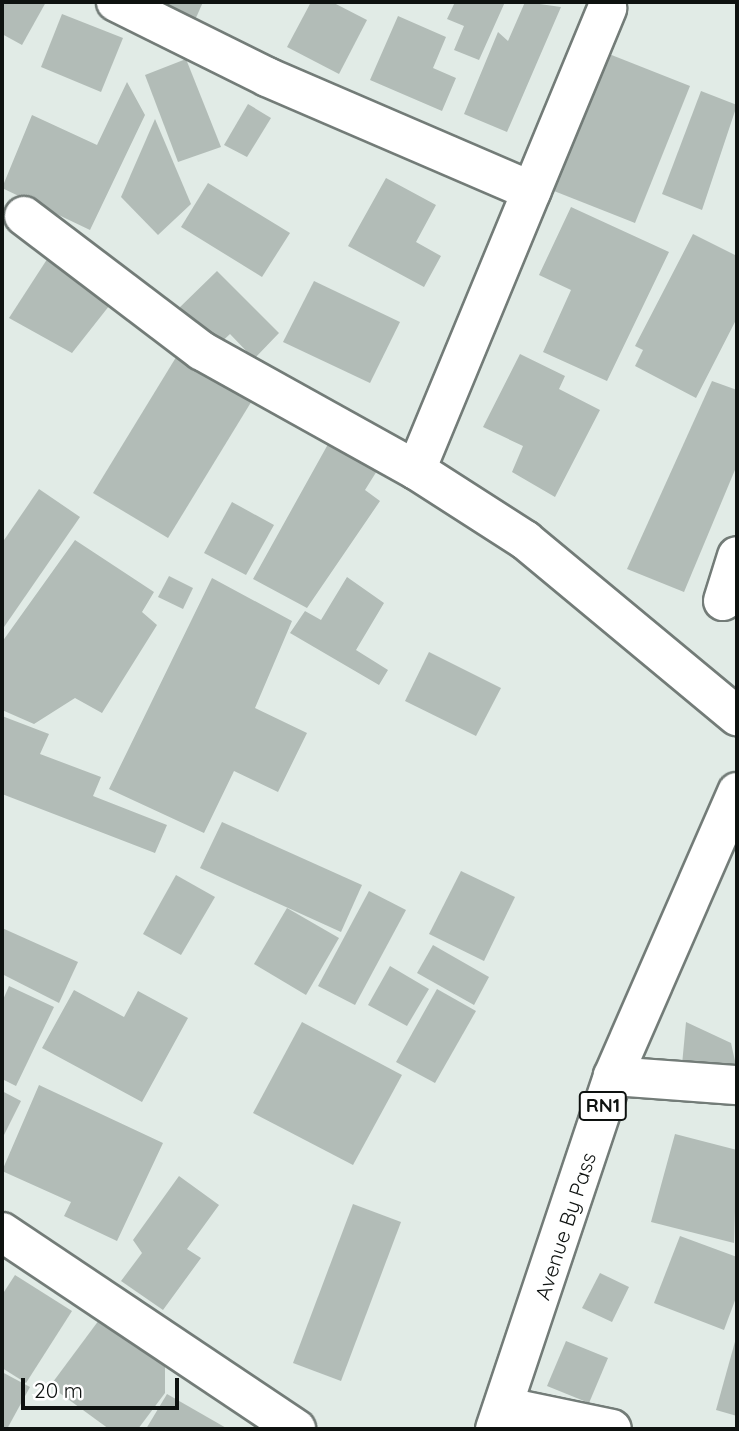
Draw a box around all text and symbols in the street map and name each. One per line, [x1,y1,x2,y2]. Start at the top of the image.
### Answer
road number: RN1 [578,1090,628,1122]
street label: Avenue By Pass [529,1149,601,1303]
scale bar [24,1364,182,1408]
text: 20 m [34,1377,83,1403]

